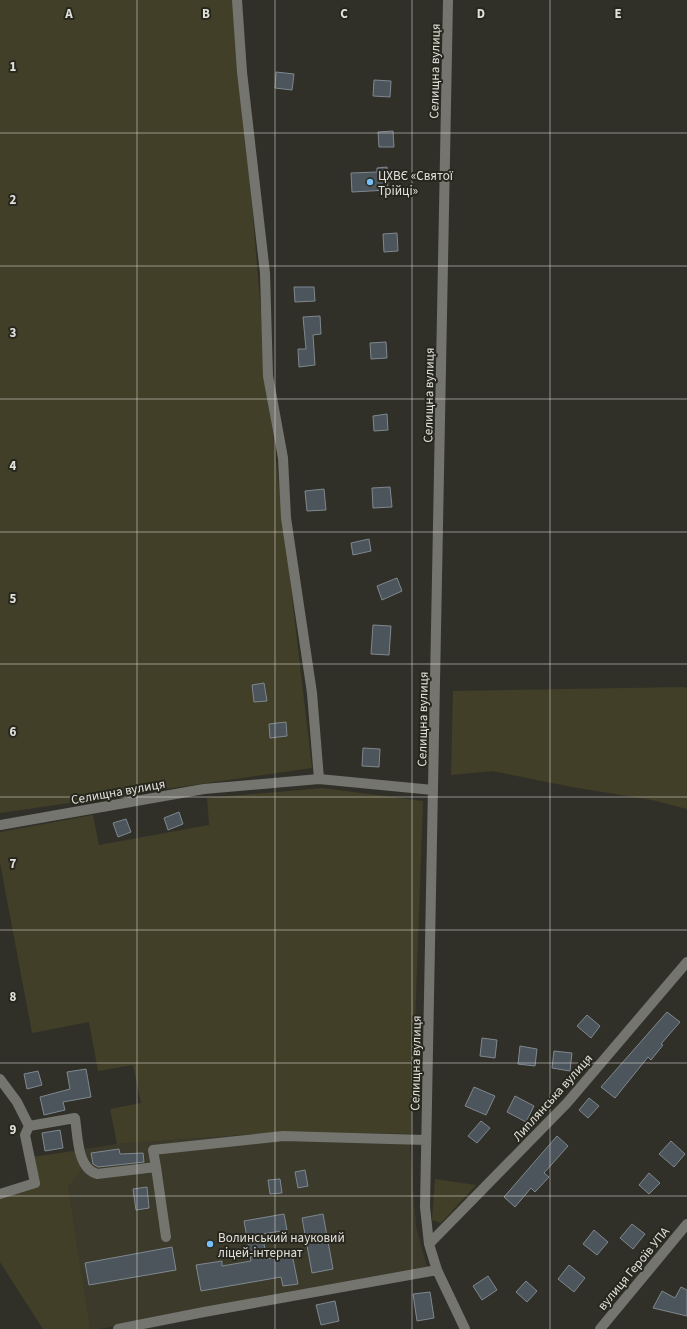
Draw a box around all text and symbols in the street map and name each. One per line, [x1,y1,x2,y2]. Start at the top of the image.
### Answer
text: A [64,5,73,23]
text: B [202,5,210,23]
text: C [340,5,348,23]
text: D [477,5,485,23]
text: E [614,5,622,23]
street label: Селищна вулиця [425,23,445,119]
text: 1 [10,58,17,76]
place label: ЦХВЄ «Святої Трійці» [378,167,454,200]
marker: ЦХВЄ «Святої Трійці» [365,177,375,187]
text: 2 [10,191,17,209]
text: 3 [10,324,17,342]
street label: Селищна вулиця [419,347,439,443]
text: 4 [10,457,17,475]
text: 5 [10,590,17,608]
street label: Селищна вулиця [413,671,433,767]
text: 6 [10,723,17,741]
street label: Селищна вулиця [70,775,167,809]
text: 7 [10,855,17,873]
text: 8 [10,988,17,1006]
street label: Селищна вулиця [406,1015,426,1111]
street label: Липлянська вулиця [509,1050,597,1145]
text: 9 [10,1121,17,1139]
street label: вулиця Героїв УПА [594,1222,675,1314]
place label: Волинський науковий ліцей-інтернат [218,1229,345,1262]
marker: Волинський науковий ліцей-інтернат [205,1239,215,1249]

